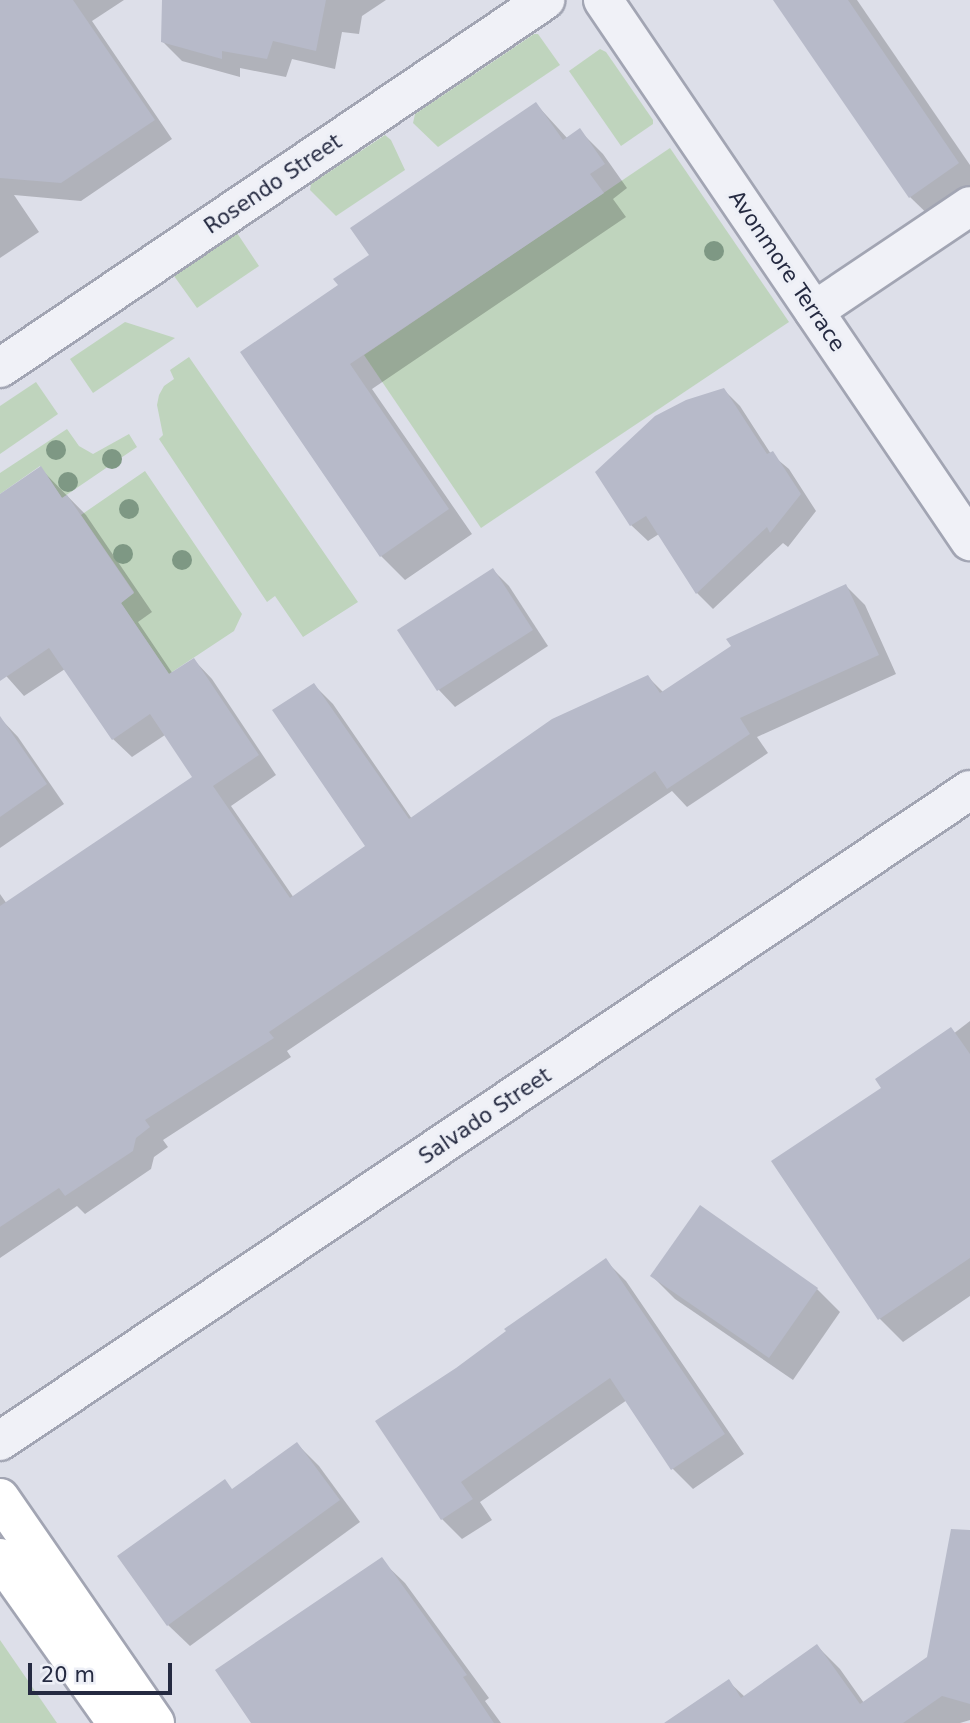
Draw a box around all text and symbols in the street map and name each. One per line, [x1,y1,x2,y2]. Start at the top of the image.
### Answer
street label: Rosendo Street [199,129,347,239]
street label: Avonmore Terrace [724,186,850,356]
street label: Salvado Street [414,1062,556,1170]
scale bar [32,1650,175,1694]
text: 20 m [41,1663,95,1687]

